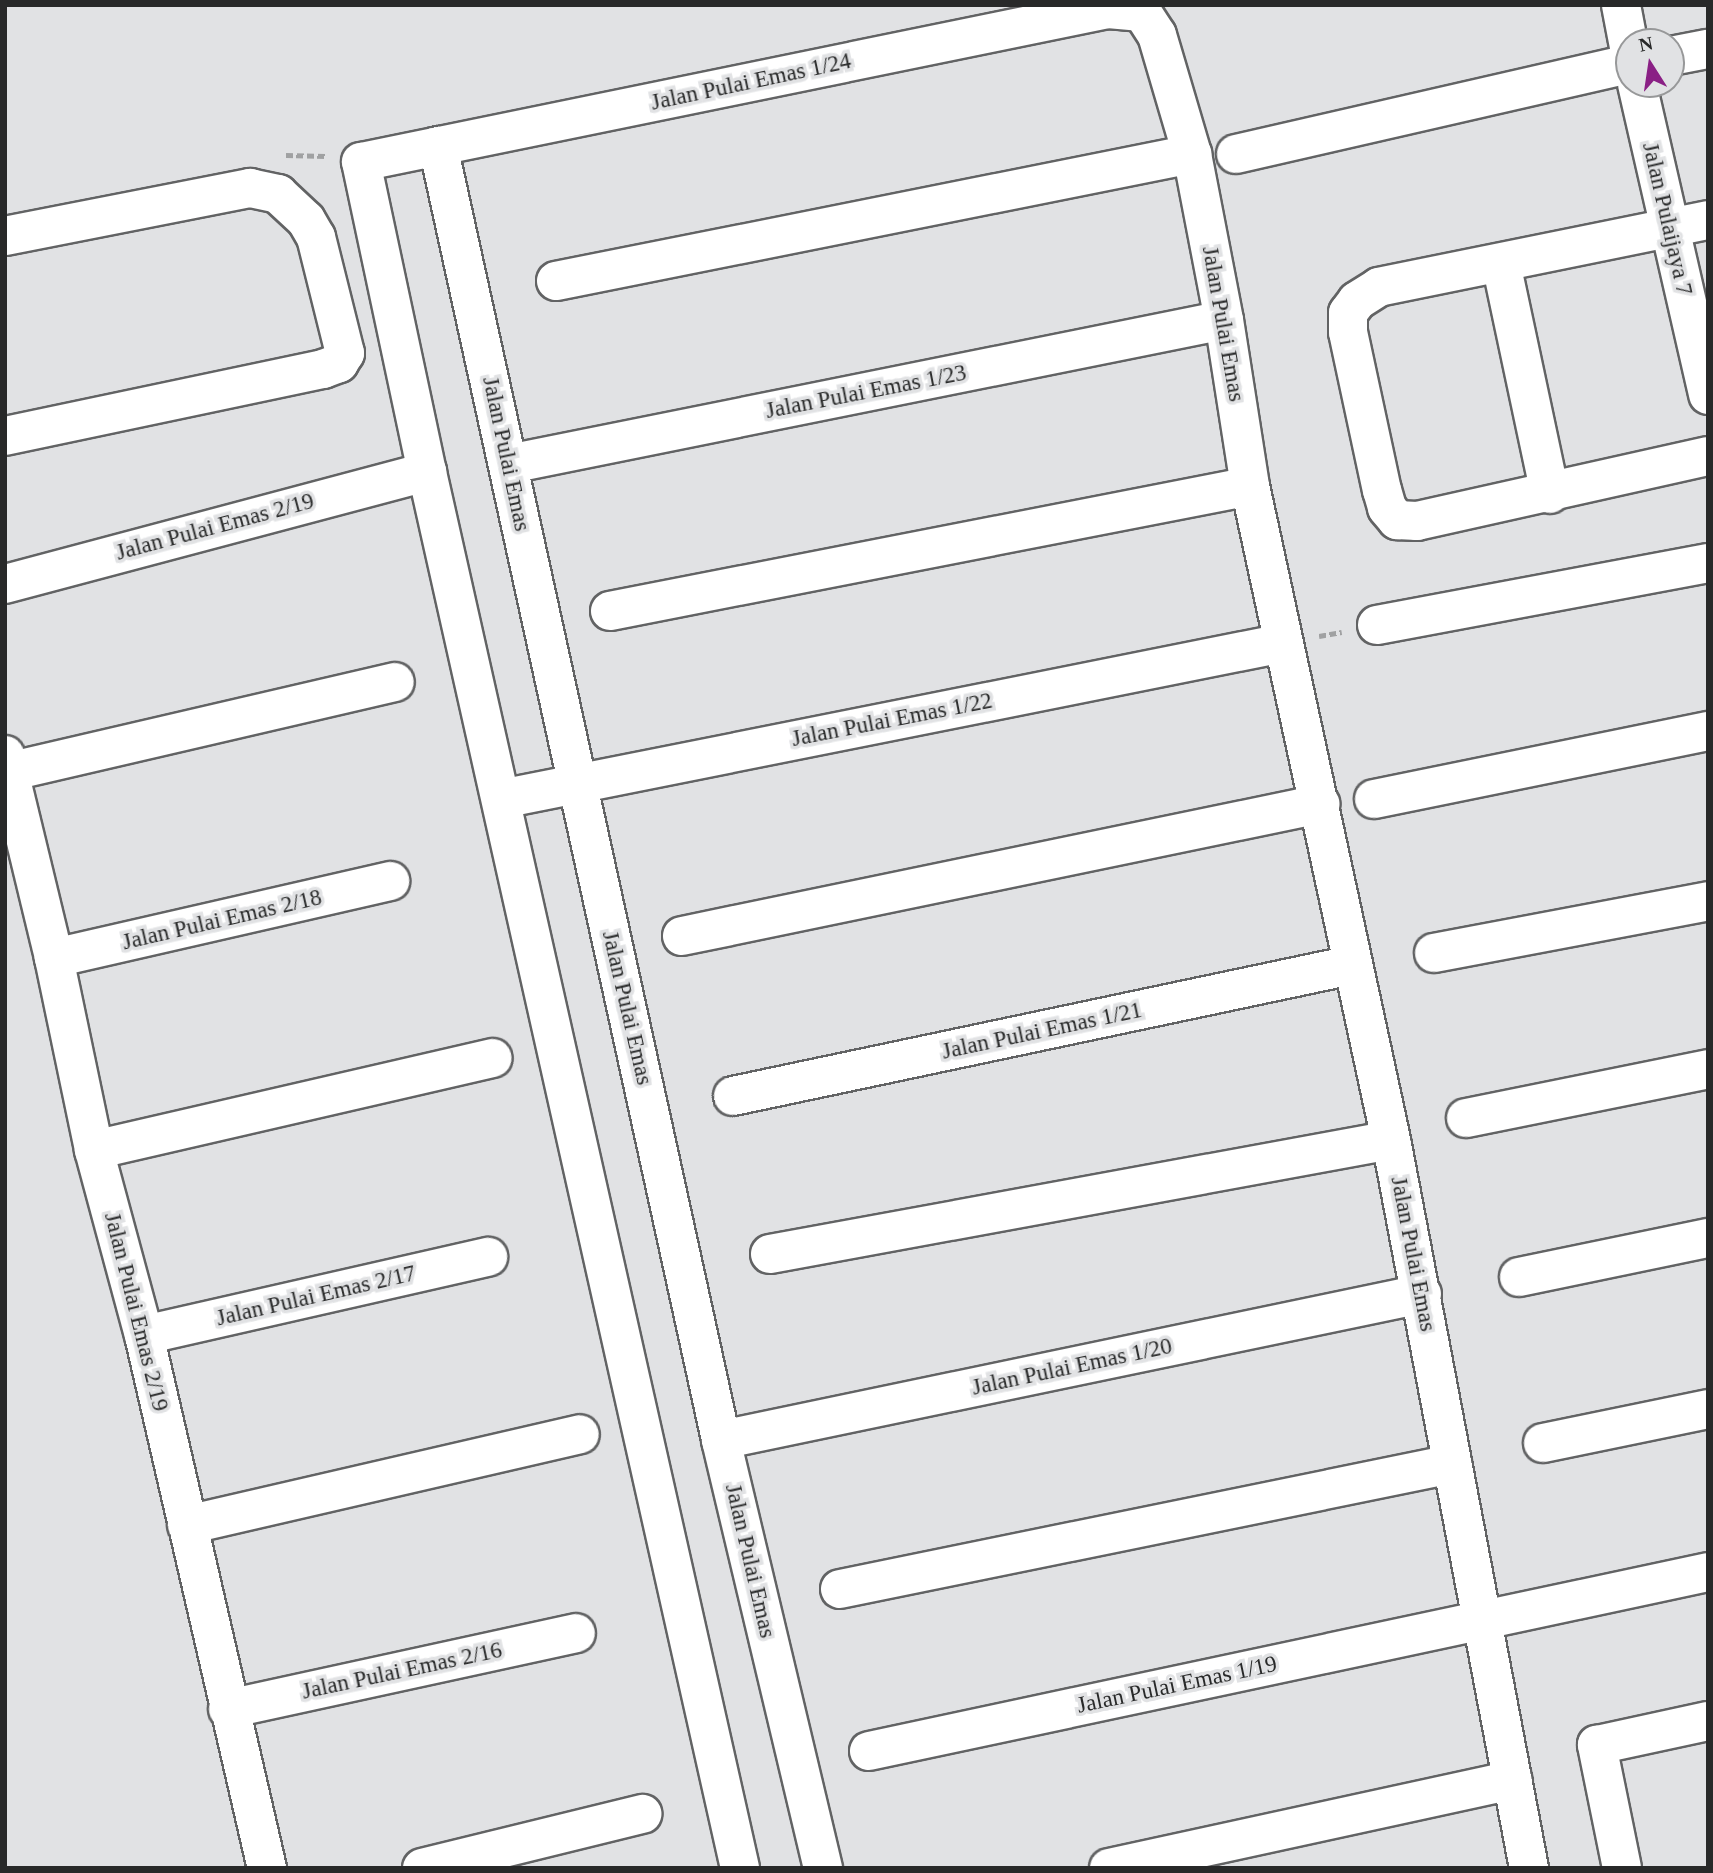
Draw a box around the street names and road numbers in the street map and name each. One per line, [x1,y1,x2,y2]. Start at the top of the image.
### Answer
street label: Jalan Pulai Emas 1/24 [648,47,854,117]
street label: Jalan Pulaijaya 7 [1636,140,1698,298]
street label: Jalan Pulai Emas [1196,244,1250,404]
street label: Jalan Pulai Emas 1/23 [763,359,969,425]
street label: Jalan Pulai Emas [476,374,536,534]
street label: Jalan Pulai Emas 2/19 [113,487,317,567]
street label: Jalan Pulai Emas 1/22 [789,687,995,753]
street label: Jalan Pulai Emas 2/18 [120,884,324,956]
street label: Jalan Pulai Emas [596,928,658,1088]
street label: Jalan Pulai Emas 1/21 [939,996,1145,1066]
street label: Jalan Pulai Emas [1384,1174,1442,1334]
street label: Jalan Pulai Emas 2/19 [98,1210,174,1414]
street label: Jalan Pulai Emas 2/17 [214,1260,418,1332]
street label: Jalan Pulai Emas 1/20 [969,1332,1175,1402]
street label: Jalan Pulai Emas [719,1481,781,1641]
street label: Jalan Pulai Emas 2/16 [299,1636,505,1706]
street label: Jalan Pulai Emas 1/19 [1074,1650,1280,1720]

